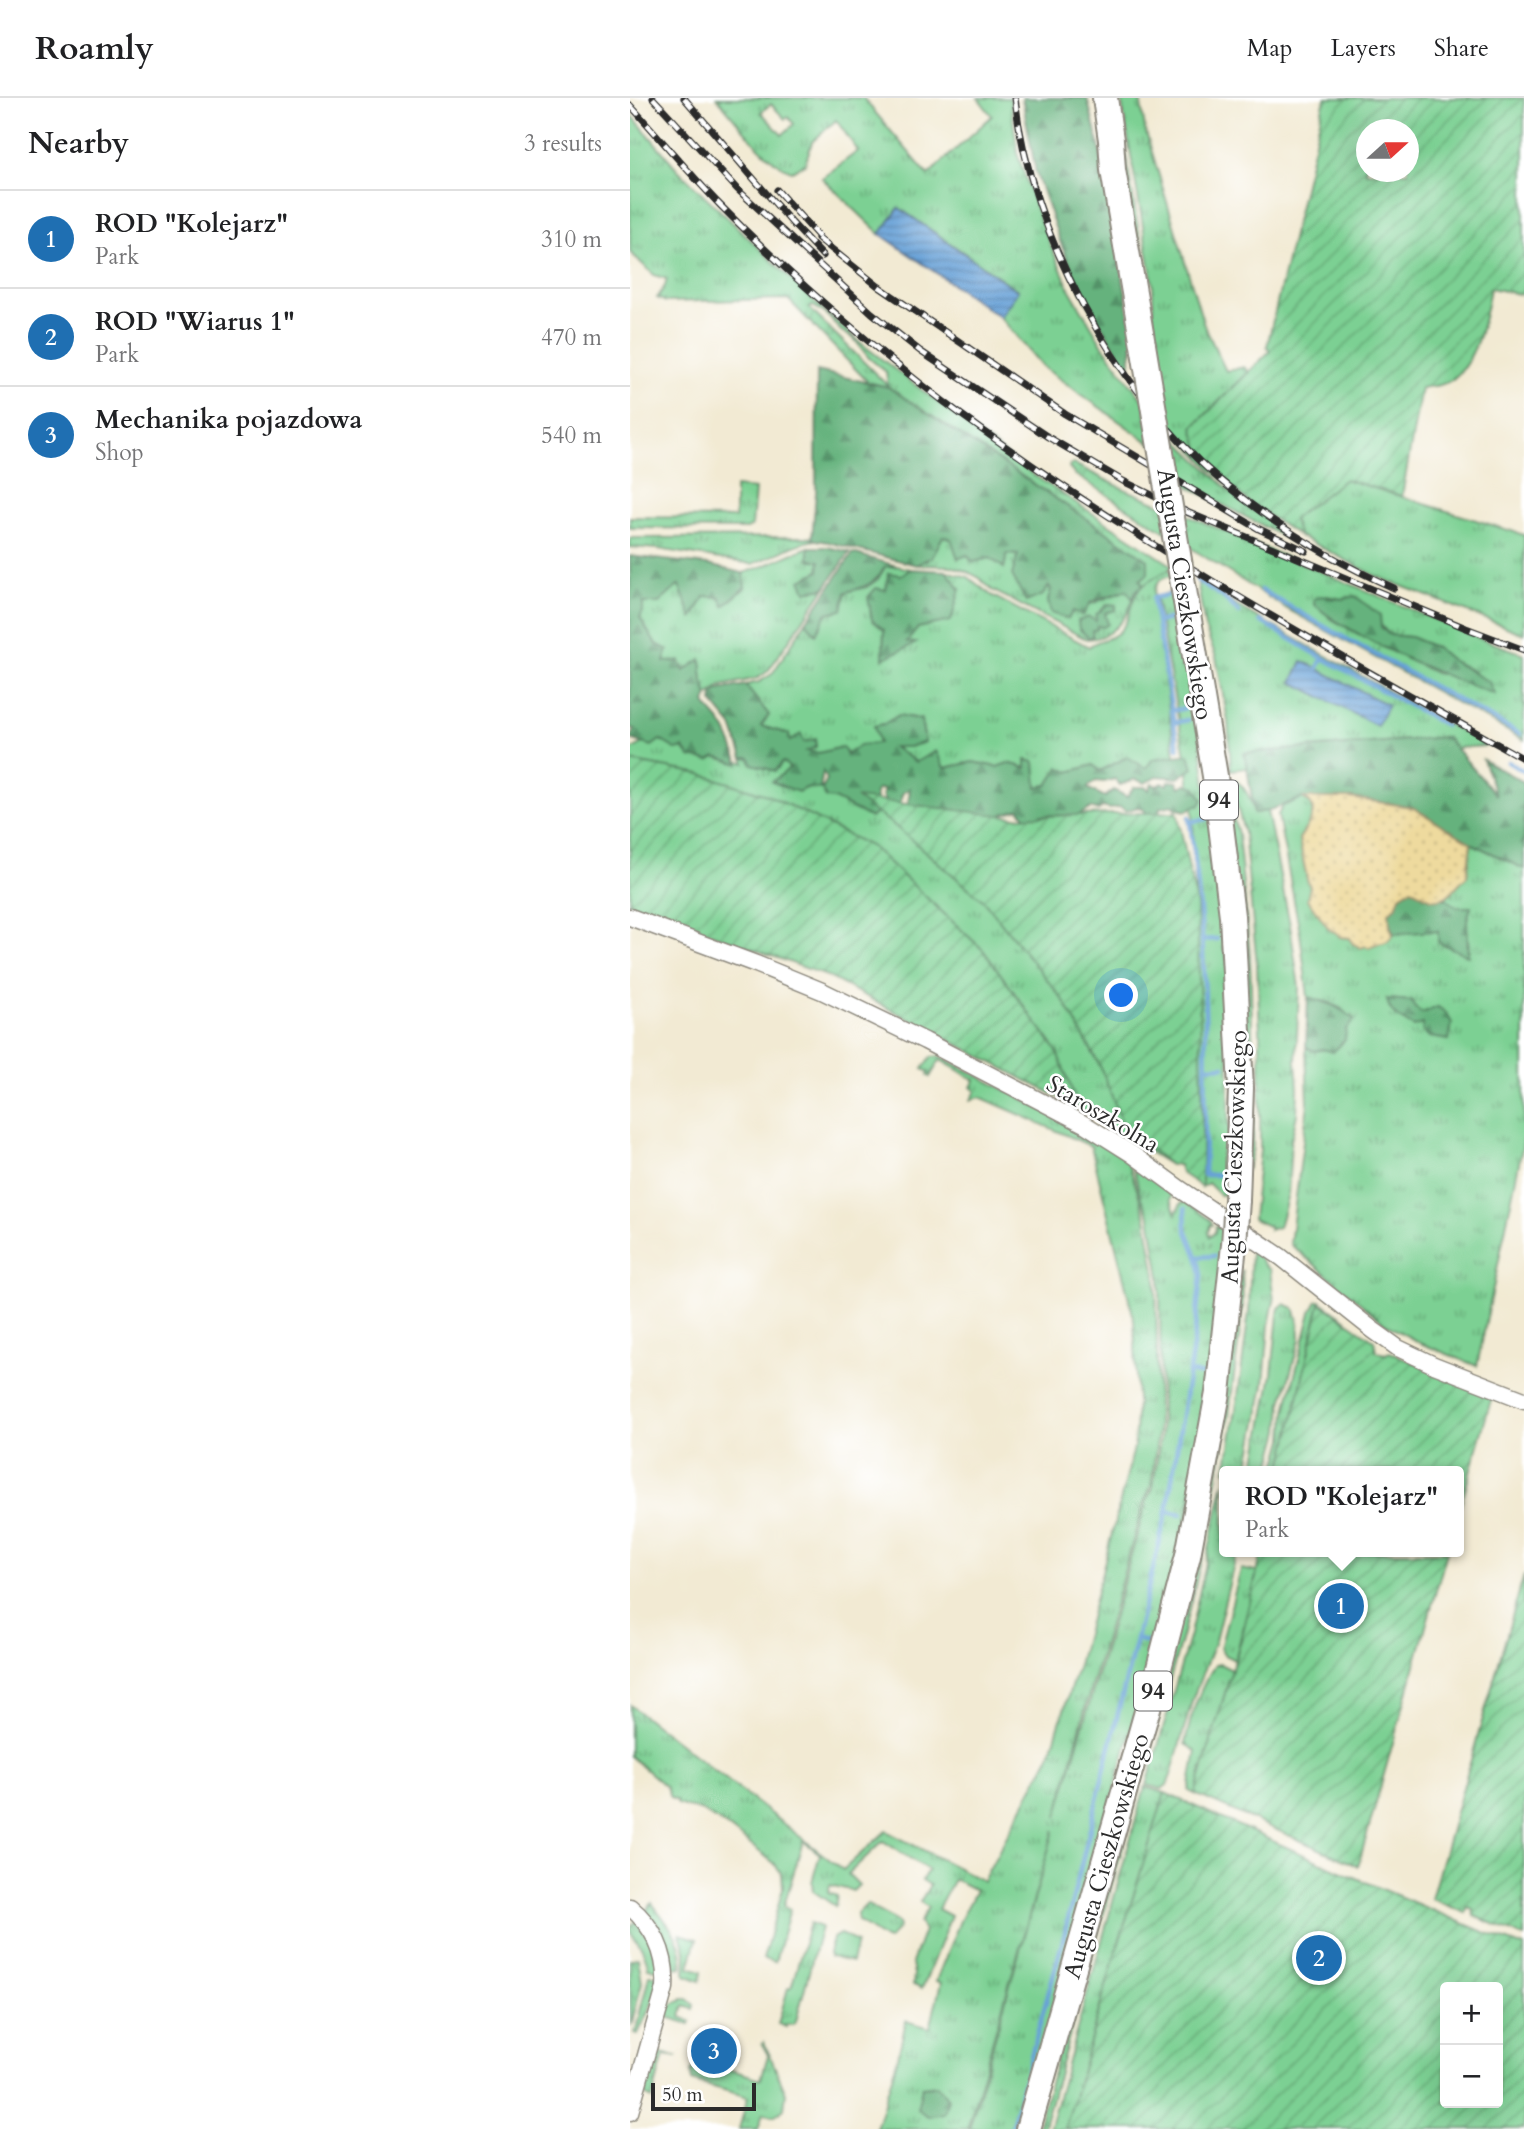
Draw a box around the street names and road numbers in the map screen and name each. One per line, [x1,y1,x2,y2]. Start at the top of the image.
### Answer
street label: Augusta Cieszkowskiego [1148,466,1221,722]
road number: 94 [1200,780,1238,820]
street label: Augusta Cieszkowskiego [1214,1029,1255,1285]
street label: Staroszkolna [1040,1068,1166,1161]
road number: 94 [1134,1672,1172,1710]
street label: Augusta Cieszkowskiego [1056,1729,1157,1983]

